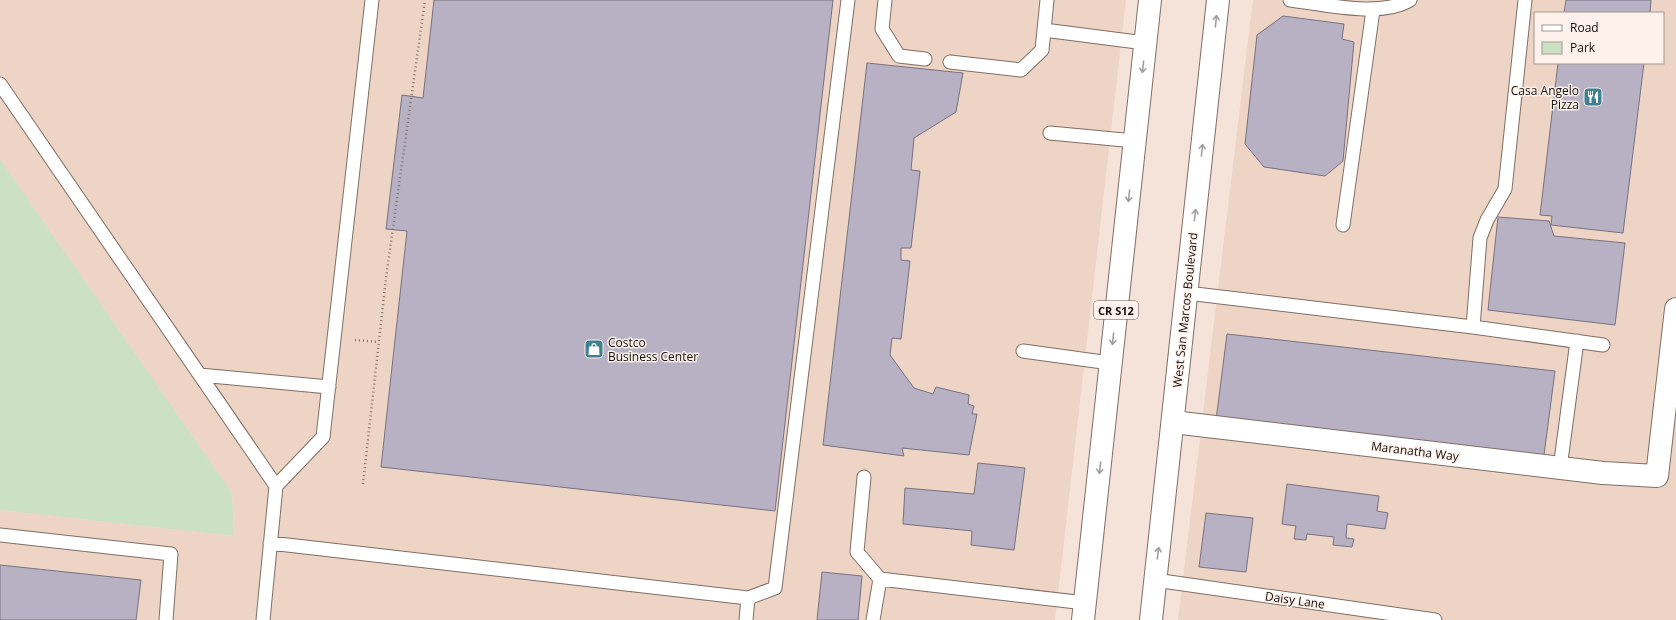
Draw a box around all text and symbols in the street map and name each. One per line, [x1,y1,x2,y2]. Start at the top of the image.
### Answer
legend [1534,12,1664,64]
one-way arrow [1212,15,1220,28]
text: Road [1570,19,1599,36]
text: Park [1570,39,1596,56]
one-way arrow [1139,60,1147,73]
place label: Casa Angelo Pizza [1511,82,1579,113]
restaurant icon: Casa Angelo Pizza [1582,86,1604,108]
one-way arrow [1198,144,1206,157]
one-way arrow [1125,189,1133,202]
one-way arrow [1191,209,1199,222]
street label: West San Marcos Boulevard [1168,232,1202,388]
road number: CR S12 [1094,301,1138,319]
one-way arrow [1109,332,1117,345]
place label: Costco Business Center [608,334,698,365]
shop icon: Costco Business Center [583,338,605,360]
street label: Maranatha Way [1370,437,1461,465]
one-way arrow [1096,461,1103,474]
one-way arrow [1154,547,1162,560]
street label: Daisy Lane [1264,587,1326,613]

